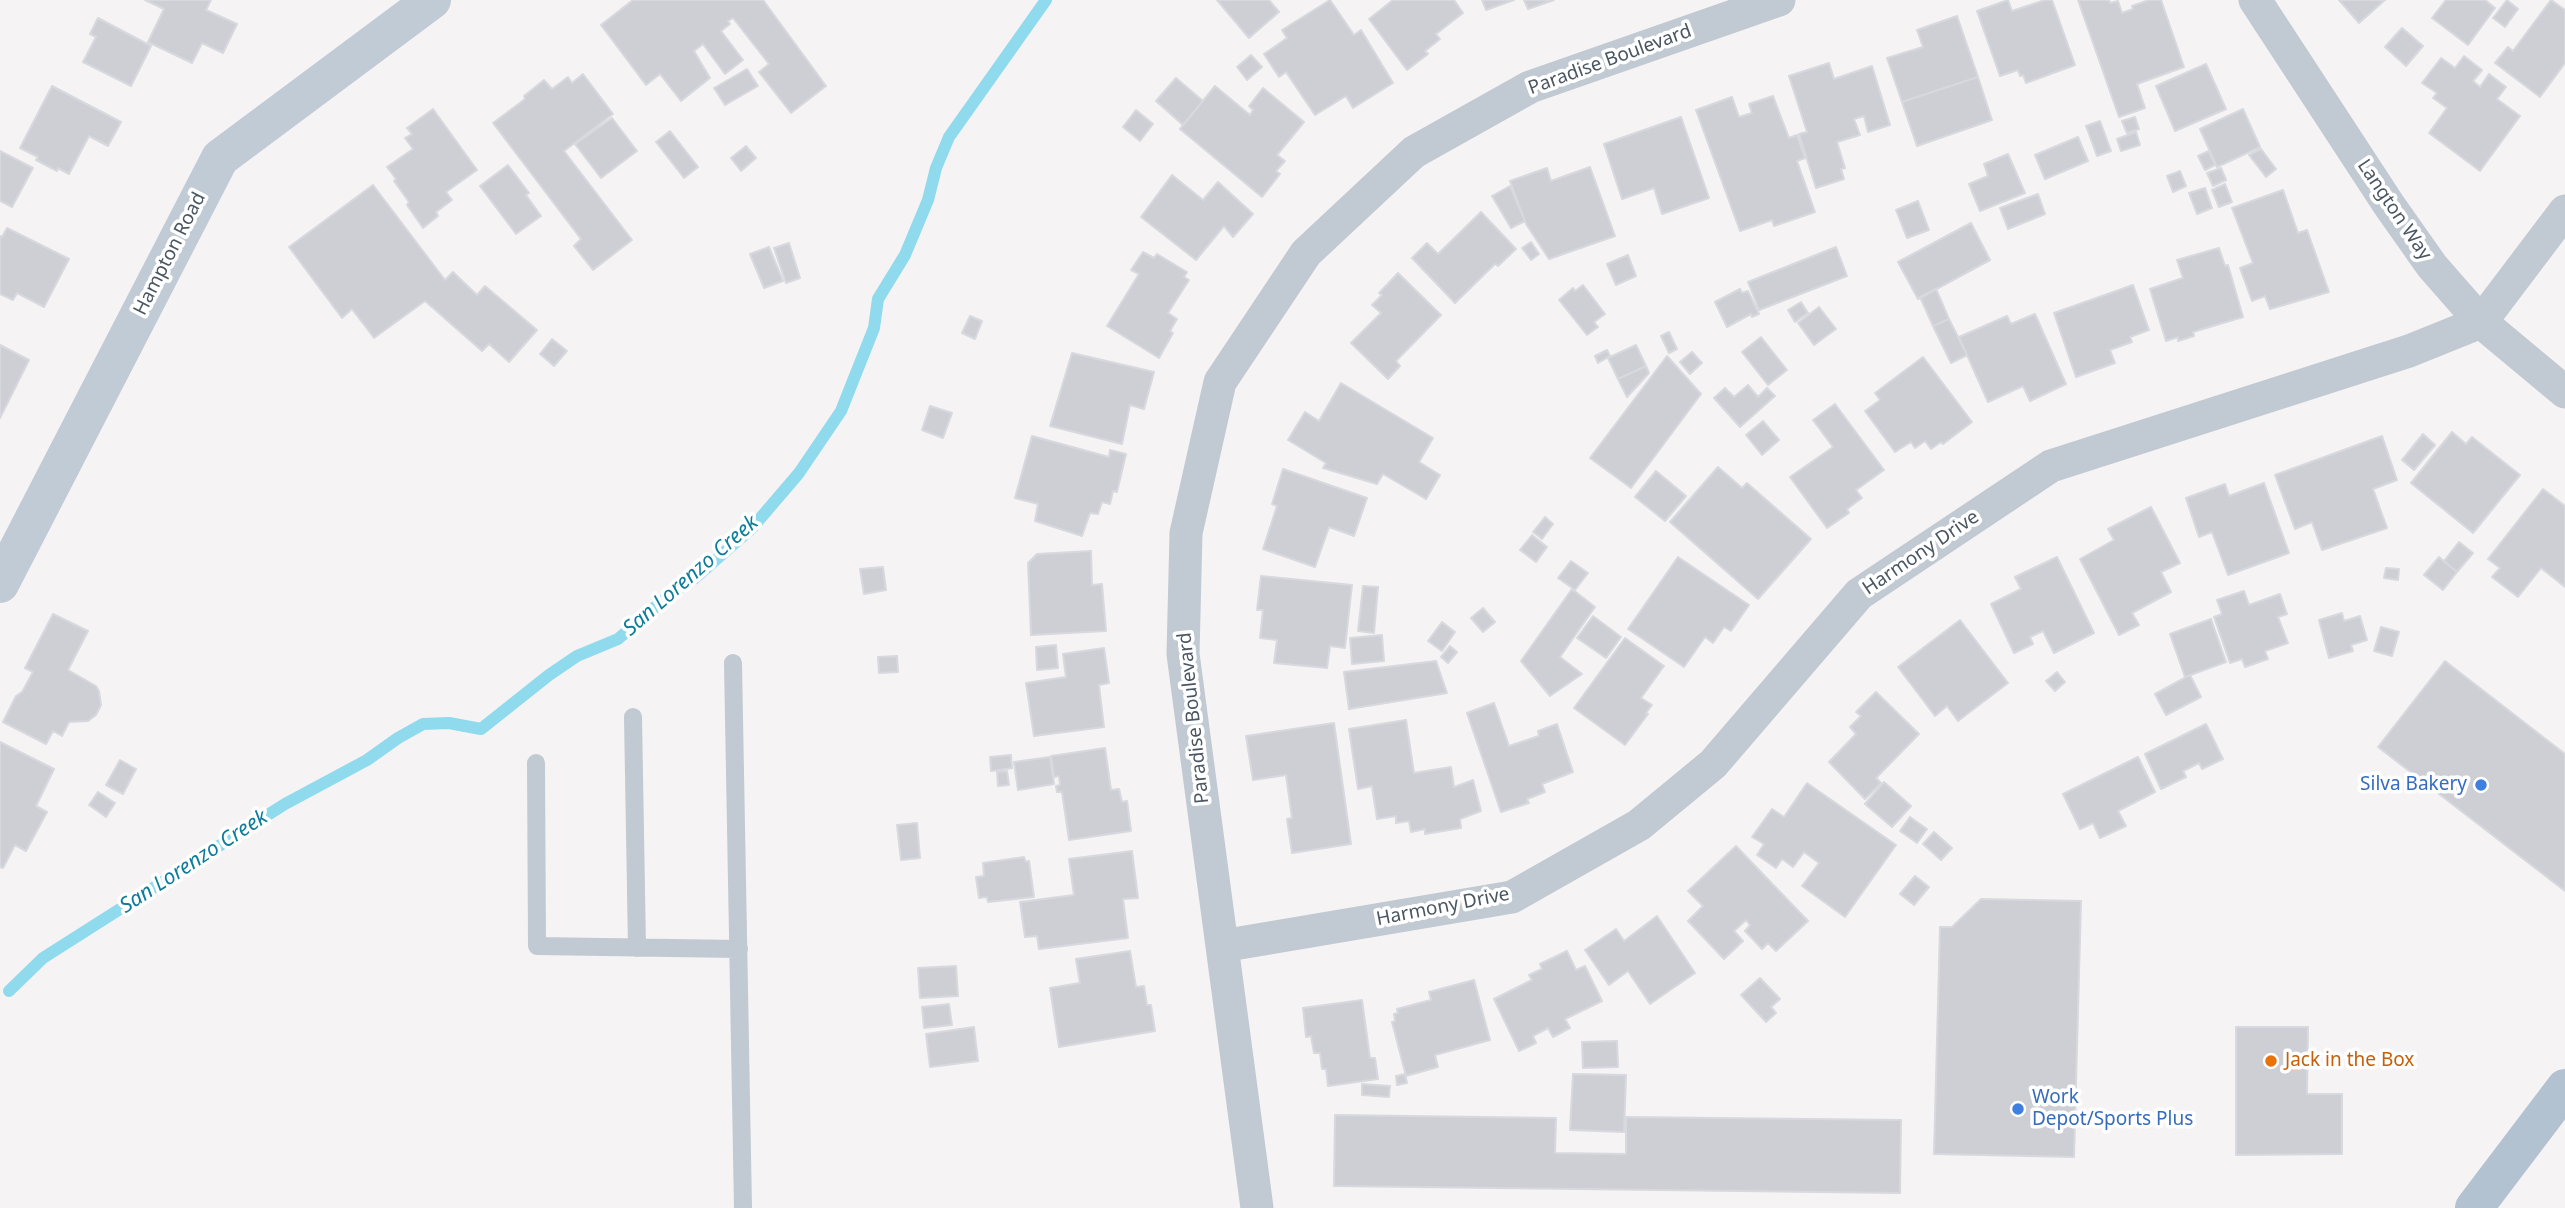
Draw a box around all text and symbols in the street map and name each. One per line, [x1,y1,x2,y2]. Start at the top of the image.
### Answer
street label: Paradise Boulevard [1525,20,1695,100]
street label: Langton Way [2352,155,2436,265]
street label: Hampton Road [129,189,211,319]
street label: Harmony Drive [1859,506,1983,600]
water label: San Lorenzo Creek [618,510,764,642]
street label: Paradise Boulevard [1174,631,1214,805]
place label: Silva Bakery [2360,774,2467,796]
marker: Silva Bakery [2473,777,2489,793]
water label: San Lorenzo Creek [116,805,272,919]
street label: Harmony Drive [1374,883,1512,931]
place label: Jack in the Box [2285,1050,2414,1072]
marker: Jack in the Box [2263,1053,2279,1069]
place label: Work Depot/Sports Plus [2032,1087,2193,1131]
marker: Work Depot/Sports Plus [2010,1101,2026,1117]

